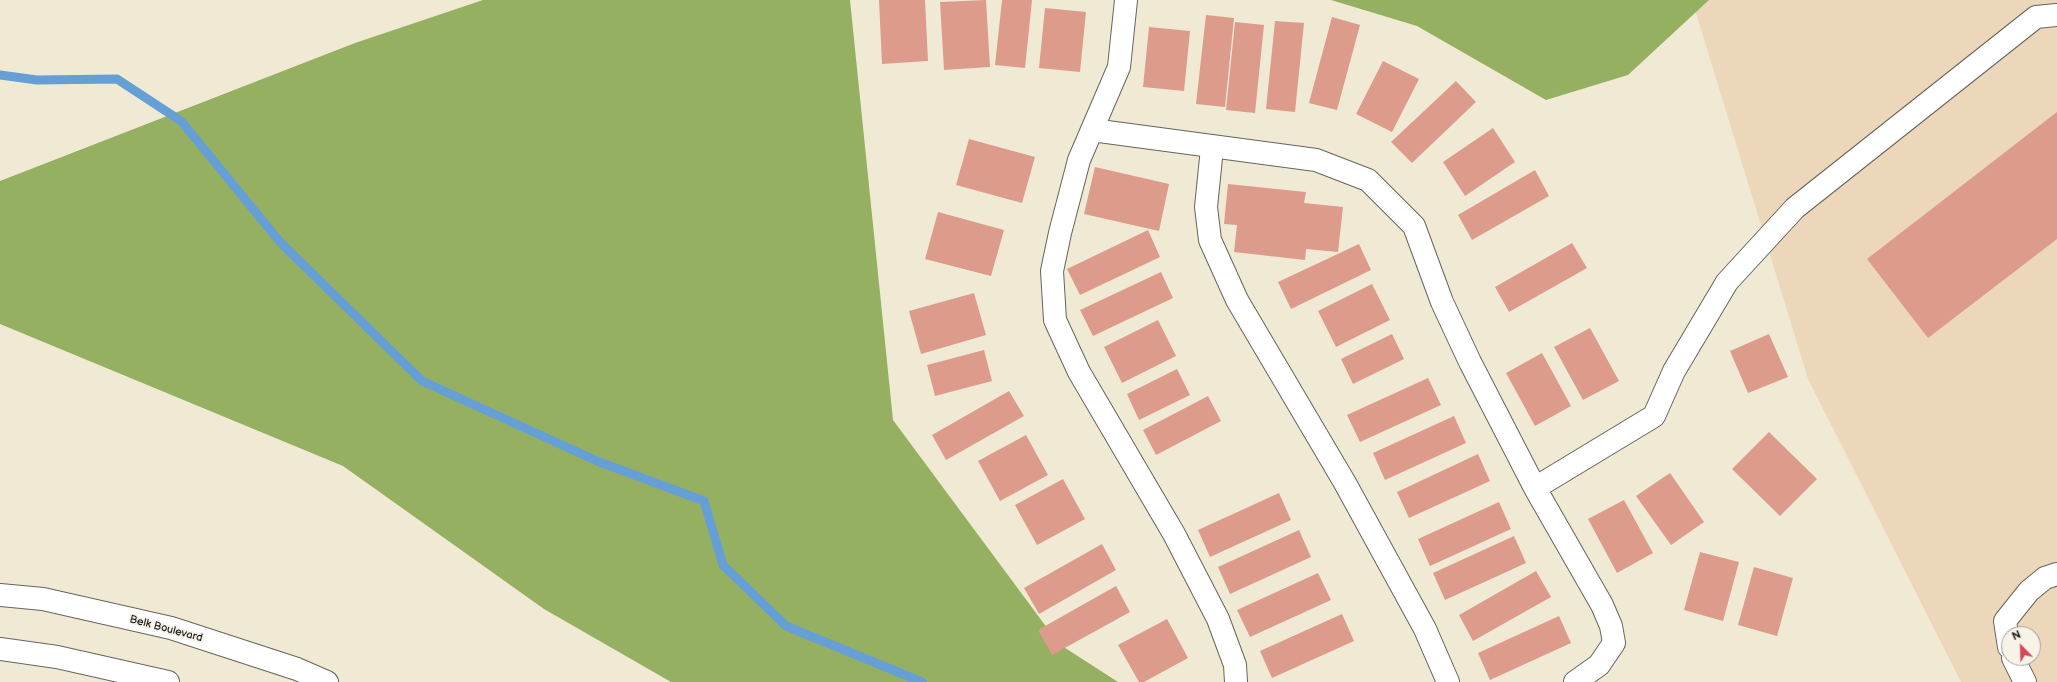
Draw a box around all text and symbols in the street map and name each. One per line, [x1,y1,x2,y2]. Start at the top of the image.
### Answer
street label: Belk Boulevard [128,613,204,645]
north arrow [2001,626,2041,666]
text: N [2010,628,2023,643]

